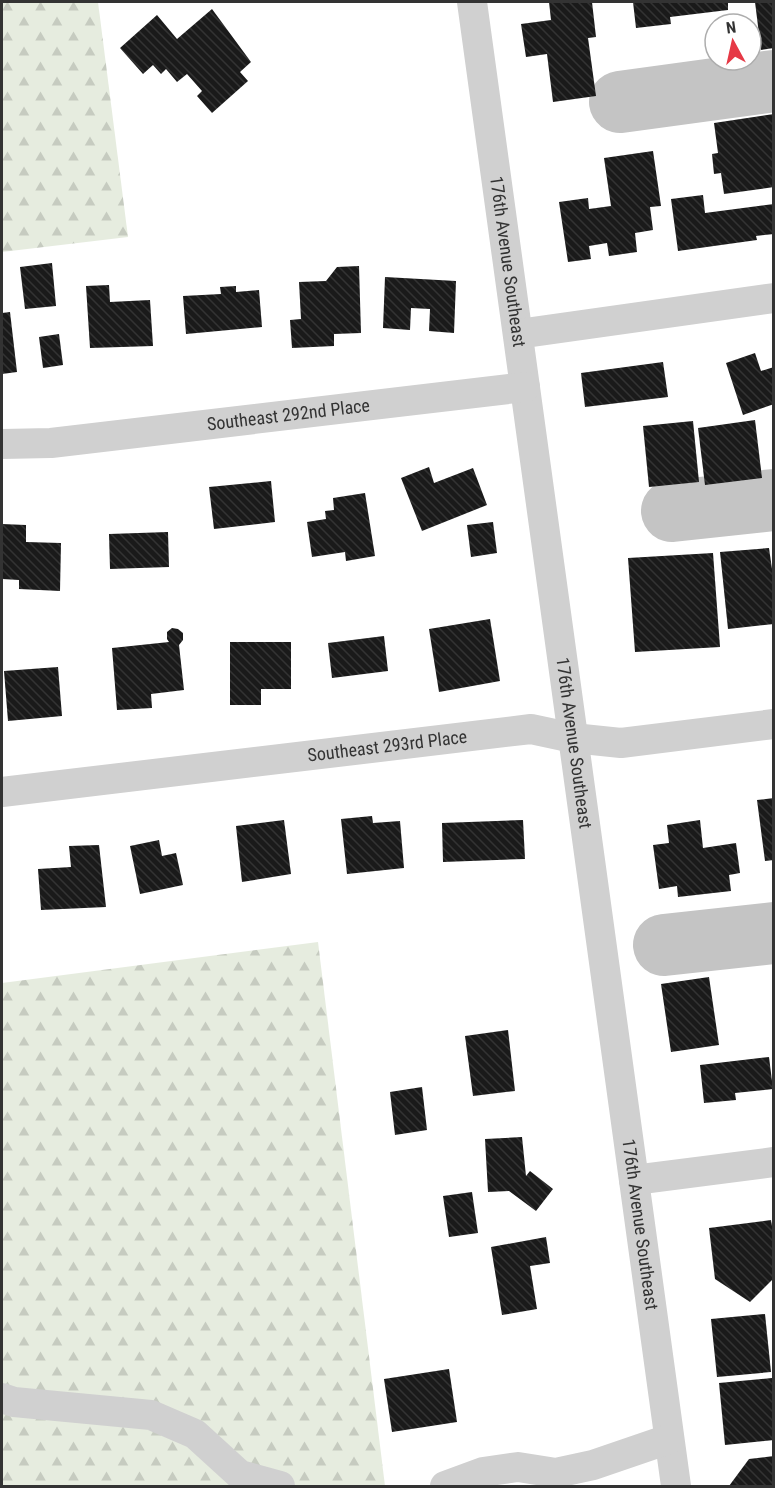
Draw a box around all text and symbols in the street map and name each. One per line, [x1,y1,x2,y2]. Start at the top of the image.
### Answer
north arrow [703,12,763,72]
text: N [725,18,737,38]
street label: 176th Avenue Southeast [486,175,530,348]
street label: Southeast 292nd Place [206,394,371,435]
street label: 176th Avenue Southeast [552,656,597,830]
street label: Southeast 293rd Place [306,726,468,766]
street label: 176th Avenue Southeast [618,1138,663,1311]

